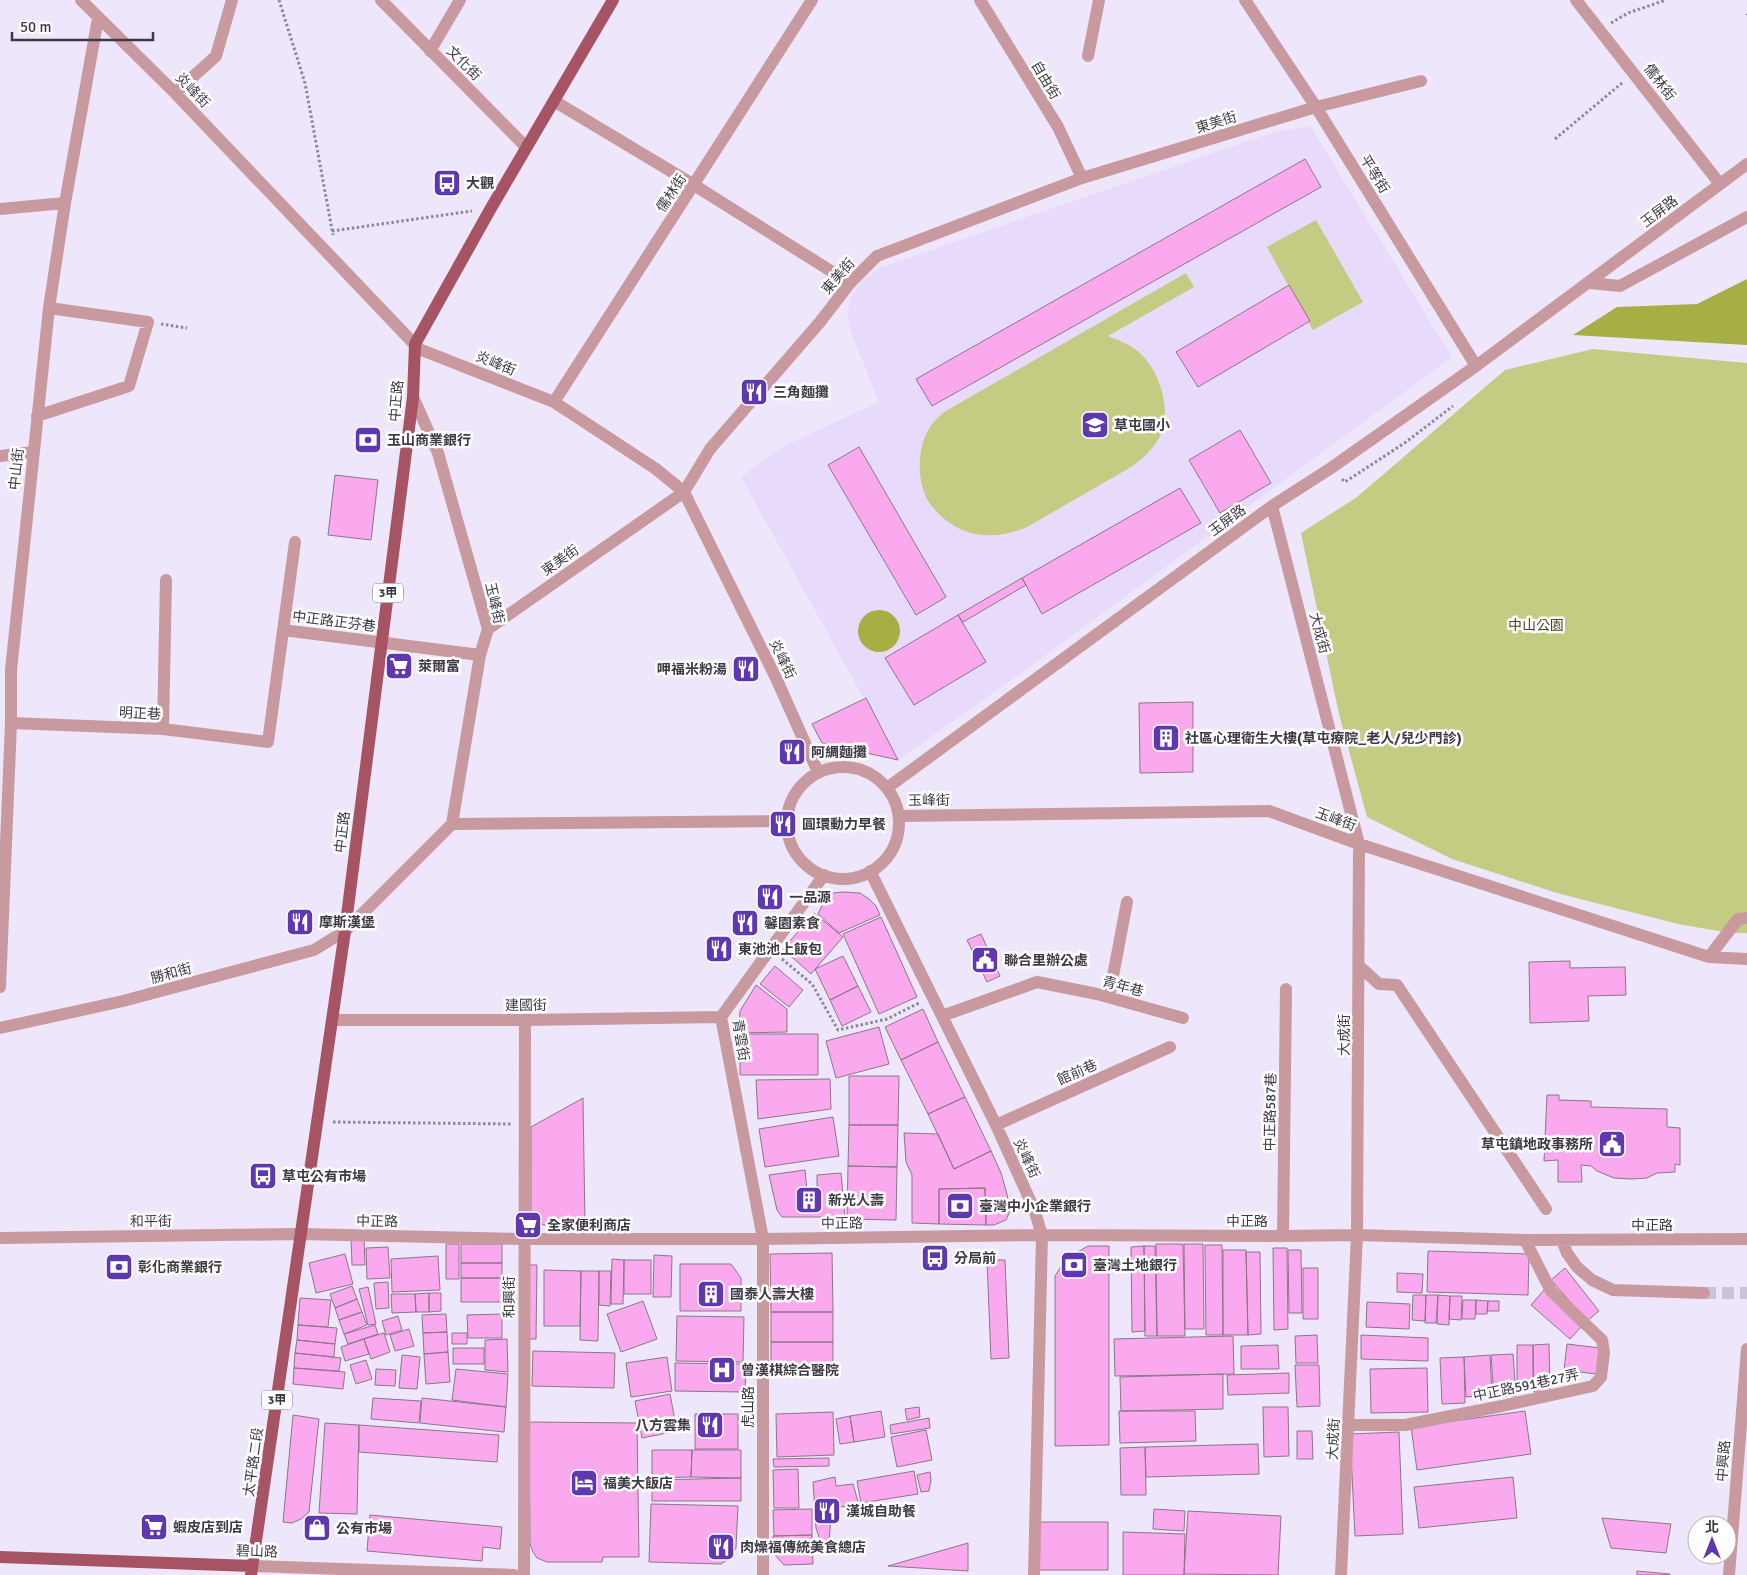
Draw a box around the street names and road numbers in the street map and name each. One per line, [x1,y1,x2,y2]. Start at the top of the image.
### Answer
street label: 文化街 [443,42,485,84]
street label: 自由街 [1027,58,1064,103]
street label: 儒林街 [1640,61,1679,104]
street label: 炎峰街 [172,69,213,111]
street label: 東美街 [1194,108,1239,137]
street label: 平等街 [1356,152,1393,197]
street label: 儒林街 [653,171,690,216]
street label: 玉屏路 [1637,192,1681,231]
street label: 東美街 [818,255,859,298]
street label: 炎峰街 [473,348,518,379]
street label: 中正路 [386,379,407,423]
street label: 中山街 [6,447,27,491]
street label: 玉屏路 [1205,501,1249,540]
street label: 東美街 [538,541,582,579]
street label: 玉峰街 [482,581,508,625]
road number: 3甲 [373,584,403,602]
street label: 中正路正芬巷 [291,608,377,635]
street label: 大成街 [1306,611,1333,656]
street label: 炎峰街 [766,637,799,682]
street label: 明正巷 [119,704,161,723]
street label: 玉峰街 [908,792,950,809]
street label: 玉峰街 [1313,804,1358,835]
street label: 中正路 [332,810,353,854]
street label: 勝和街 [149,960,194,987]
street label: 青年巷 [1100,973,1145,1000]
street label: 建國街 [505,997,547,1014]
street label: 大成街 [1336,1014,1353,1056]
street label: 青雲街 [729,1018,752,1062]
street label: 館前巷 [1055,1056,1100,1089]
street label: 中正路587巷 [1261,1073,1280,1151]
street label: 炎峰街 [1010,1136,1043,1181]
street label: 和平街 [130,1213,172,1230]
street label: 中正路 [356,1213,398,1230]
street label: 中正路 [1226,1213,1268,1230]
street label: 中正路 [821,1215,863,1232]
street label: 中正路 [1631,1217,1673,1234]
street label: 和興街 [501,1276,518,1318]
street label: 中正路591巷27弄 [1472,1366,1581,1405]
street label: 虎山路 [740,1386,757,1428]
road number: 3甲 [262,1390,292,1410]
street label: 大成街 [1324,1418,1343,1460]
street label: 太平路二段 [240,1426,267,1498]
street label: 中興路 [1713,1439,1734,1483]
street label: 碧山路 [236,1542,278,1561]

